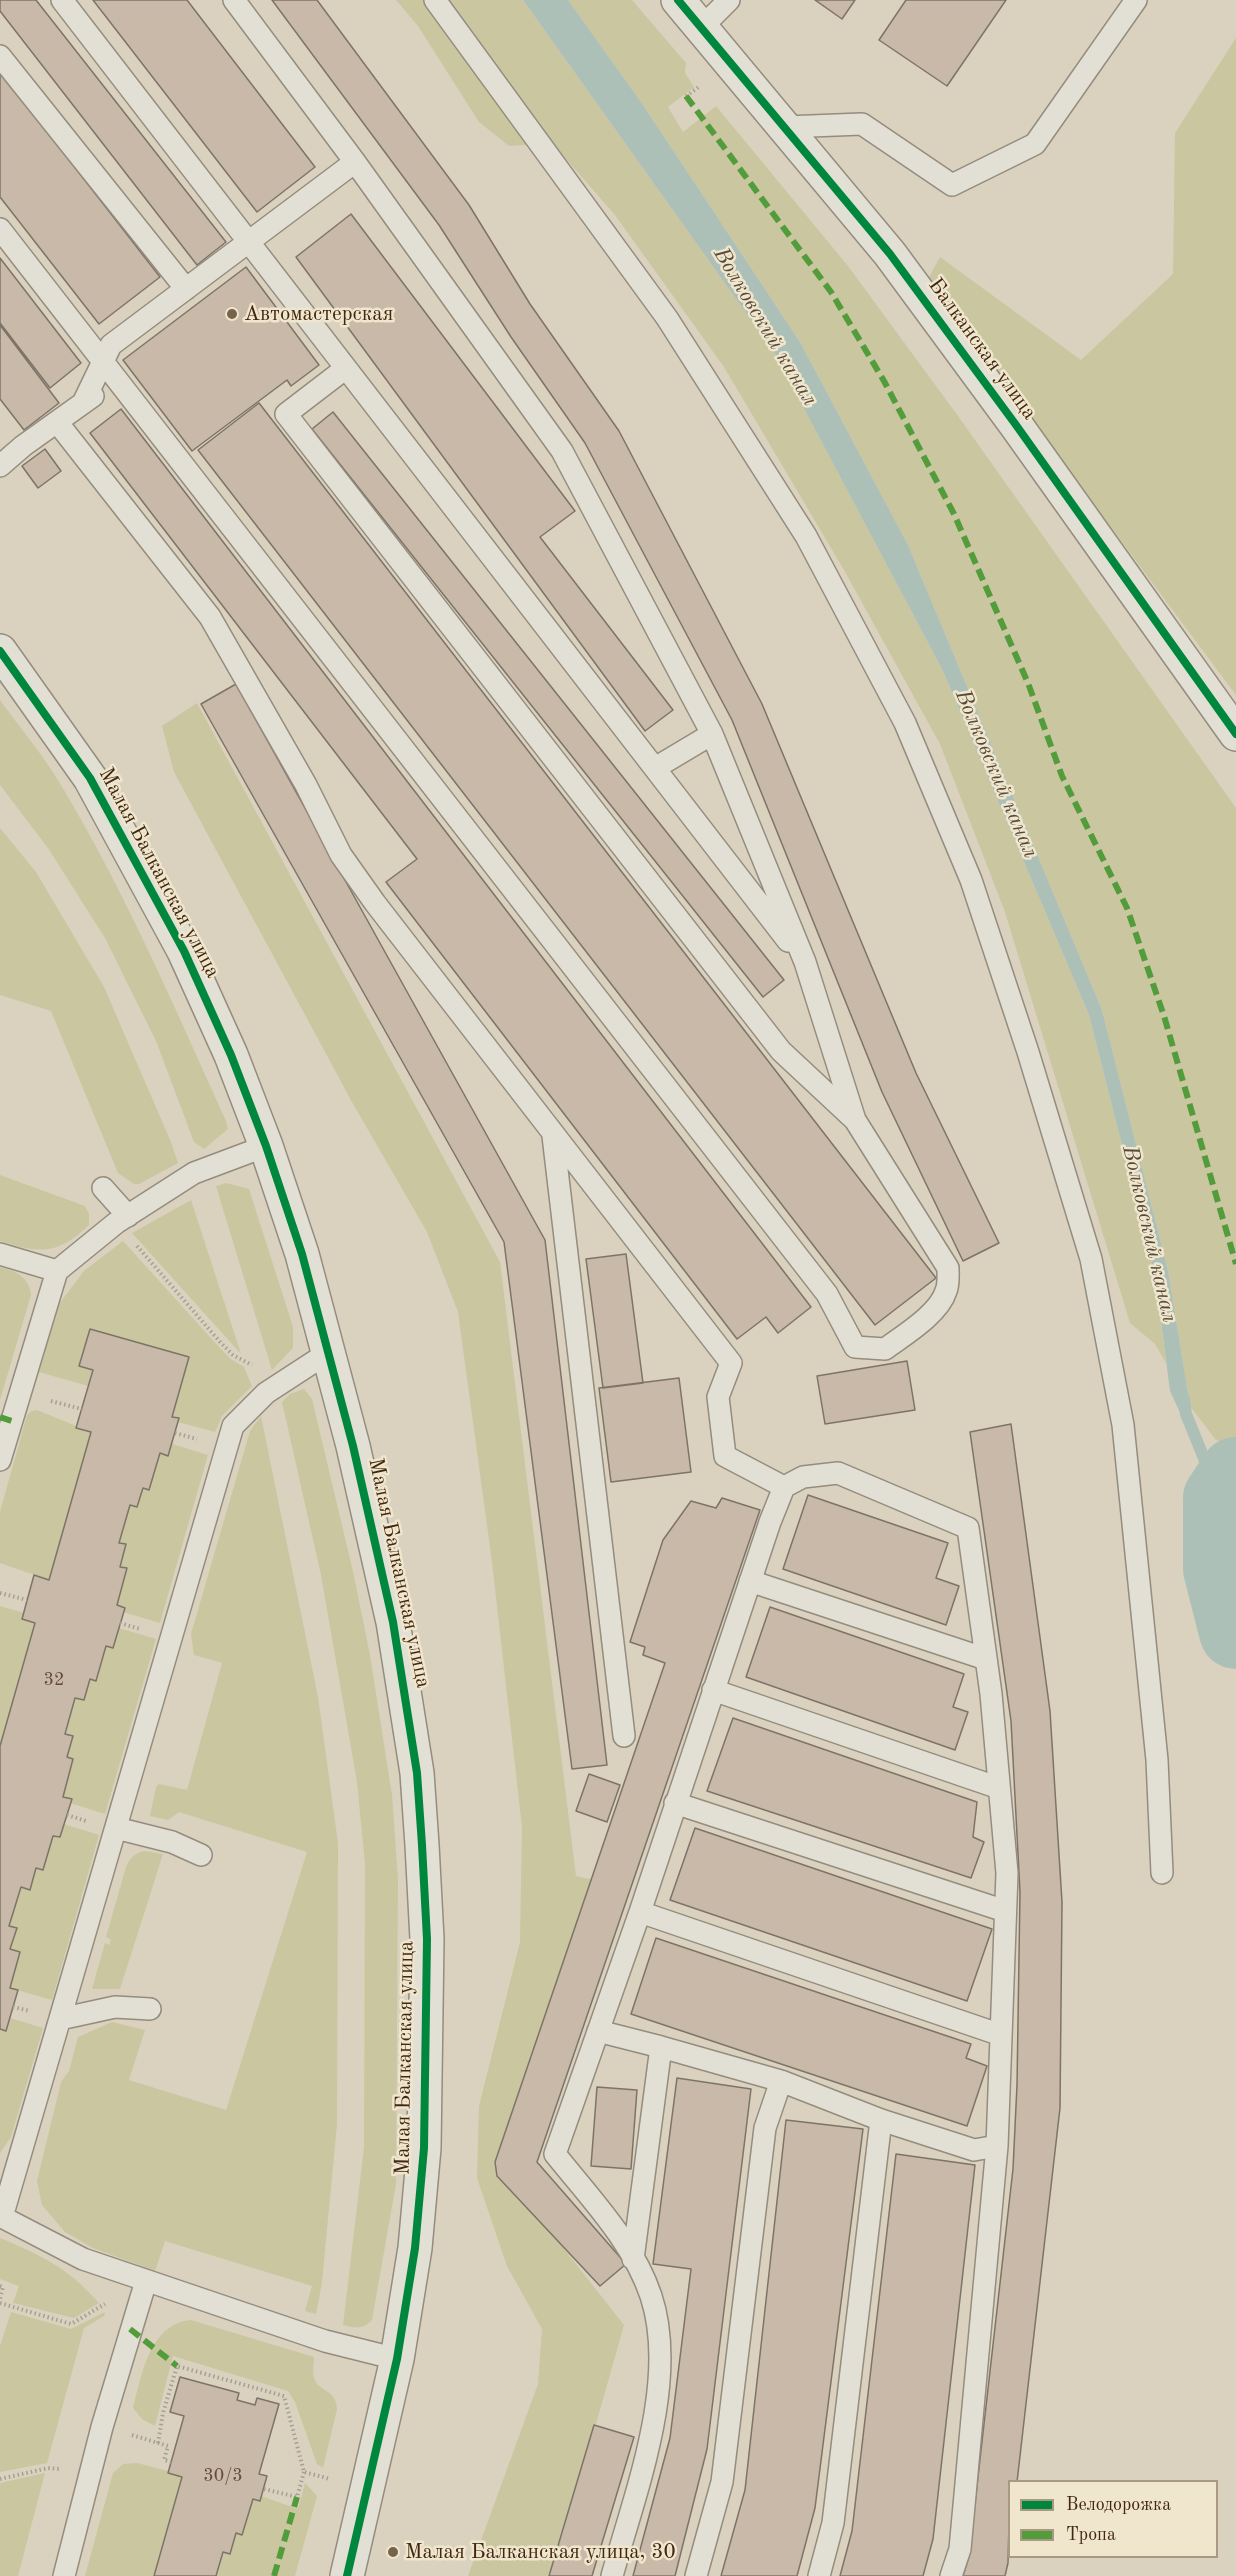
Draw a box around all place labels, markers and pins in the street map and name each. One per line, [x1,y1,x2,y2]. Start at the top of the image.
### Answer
place label: Автомастерская [244,301,394,327]
marker: Автомастерская [225,307,239,321]
place label: Малая Балканская улица, 30 [405,2539,676,2565]
marker: Малая Балканская улица, 30 [386,2545,400,2559]

